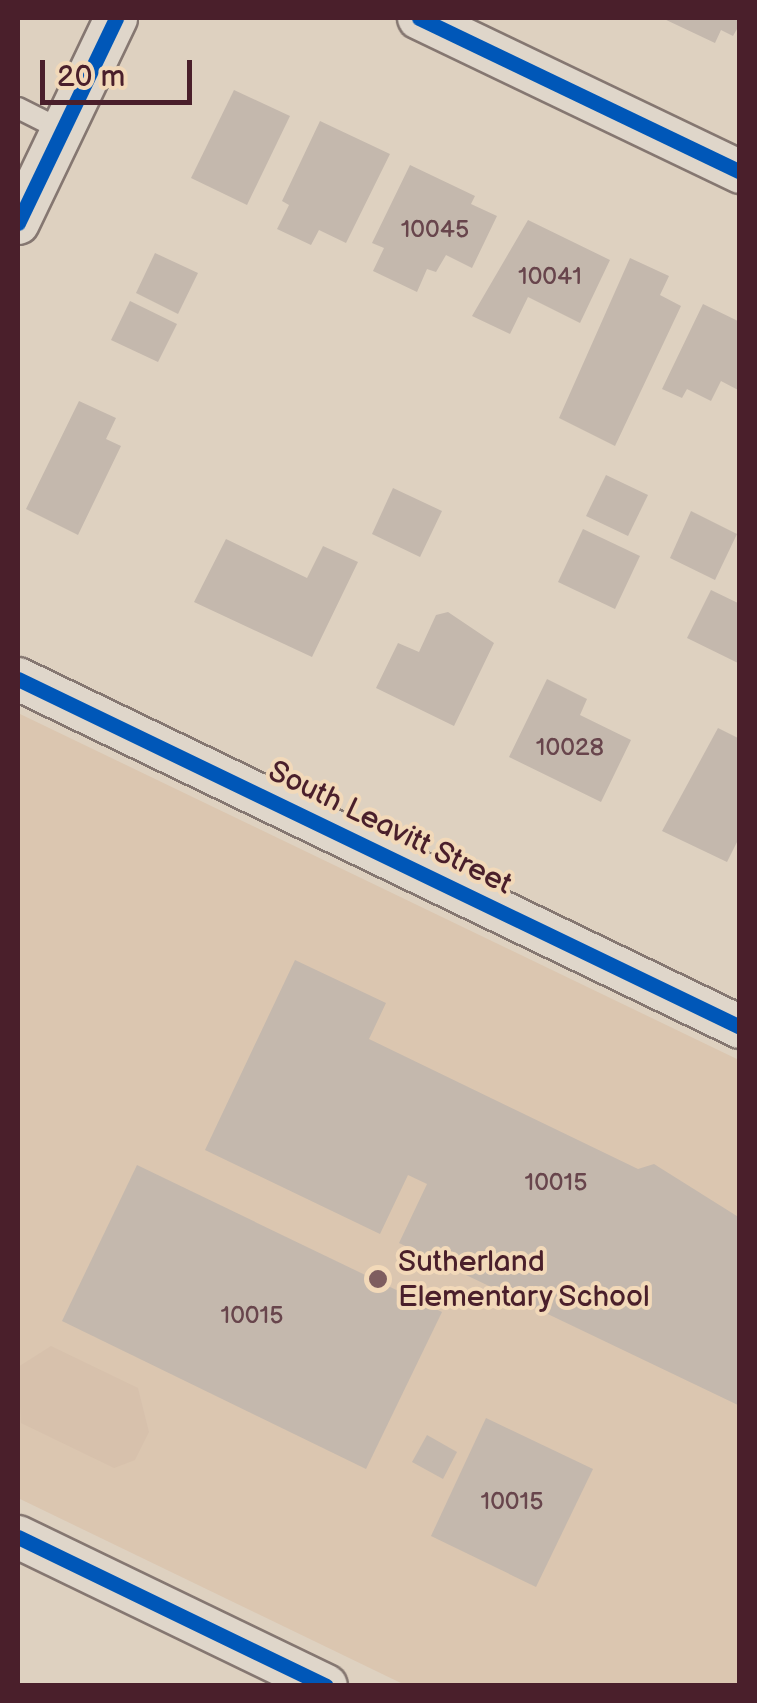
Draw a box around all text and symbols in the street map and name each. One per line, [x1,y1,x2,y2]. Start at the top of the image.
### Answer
scale bar [45,40,198,102]
text: 20 m [57,59,125,95]
house number: 10045 [401,215,469,245]
house number: 10041 [518,262,582,292]
house number: 10028 [536,733,604,763]
street label: South Leavitt Street [262,753,518,903]
house number: 10015 [524,1168,588,1198]
place label: Sutherland Elementary School [398,1244,652,1314]
marker: Sutherland Elementary School [367,1268,389,1290]
house number: 10015 [220,1301,284,1331]
house number: 10015 [480,1487,544,1517]

